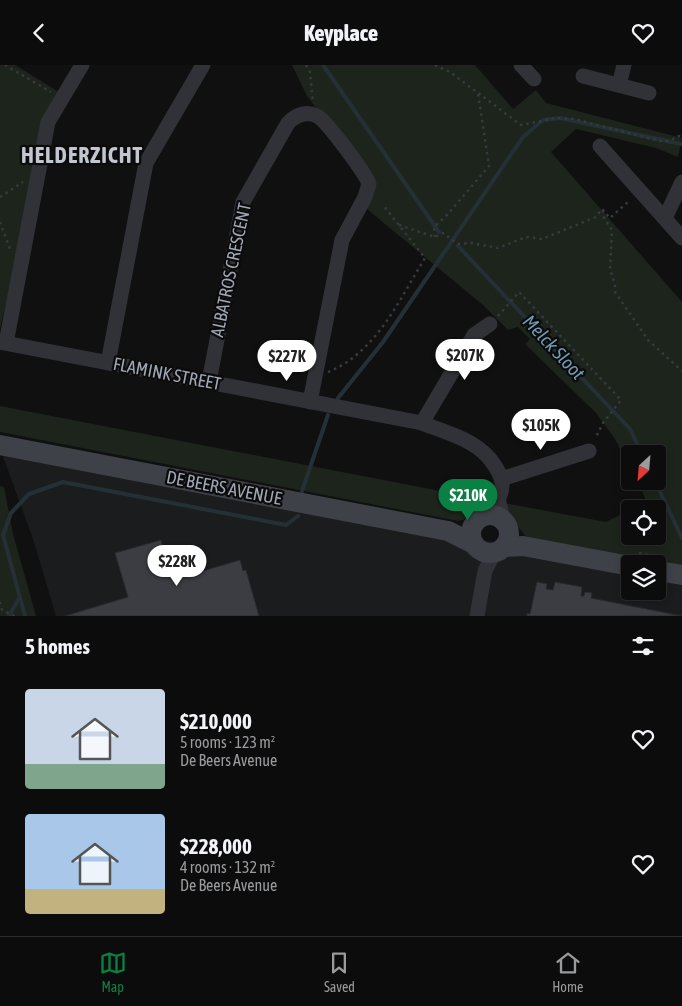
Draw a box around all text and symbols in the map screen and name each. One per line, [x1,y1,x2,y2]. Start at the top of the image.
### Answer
icon: back [25,19,53,47]
icon: heart [629,19,657,47]
text: Keyplace [304,20,378,46]
district label: HELDERZICHT [21,142,143,168]
street label: ALBATROS CRESCENT [206,201,255,339]
water label: Melck Sloot [519,310,590,384]
pin: $227K [252,339,322,382]
pin: $207K [430,339,500,381]
text: $207K [446,346,484,364]
text: $227K [268,347,306,365]
street label: FLAMINK STREET [111,353,223,394]
pin: $105K [506,409,576,451]
text: $105K [522,416,560,434]
north arrow [621,445,666,490]
map controls [621,445,666,600]
street label: DE BEERS AVENUE [165,466,284,509]
pin: $210K [433,479,503,521]
text: $210K [449,486,487,504]
button: locate [621,500,666,545]
pin: $228K [142,545,212,587]
text: $228K [158,552,196,570]
button: layers [621,555,666,600]
icon: filters [629,632,657,660]
text: 5 homes [25,634,90,658]
icon: home [65,709,125,769]
text: $210,000 [180,709,252,733]
icon: heart [629,725,657,753]
text: 5 rooms · 123 m² [180,733,275,751]
text: De Beers Avenue [180,751,277,769]
icon: home [65,834,125,894]
text: $228,000 [180,834,252,858]
icon: heart [629,850,657,878]
text: 4 rooms · 132 m² [180,858,275,876]
text: De Beers Avenue [180,876,277,894]
tab: Map [99,949,127,995]
tab: Saved [324,949,355,995]
tab: Home [552,949,583,995]

